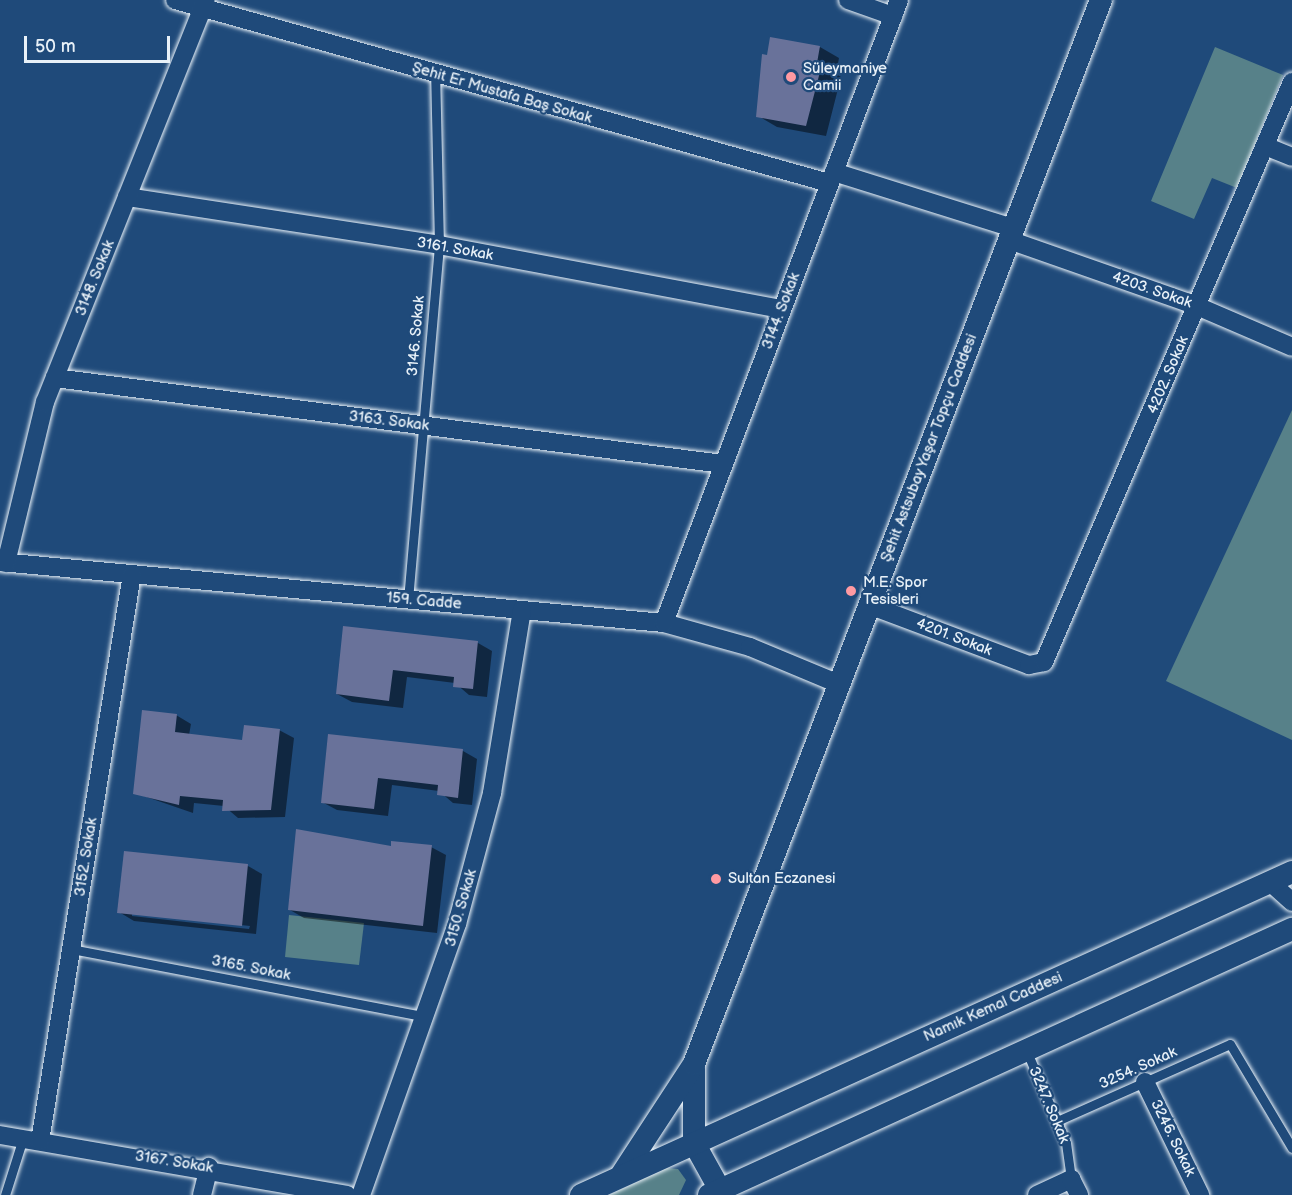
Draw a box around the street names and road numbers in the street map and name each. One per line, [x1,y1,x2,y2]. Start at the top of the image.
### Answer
street label: Şehit Er Mustafa Baş Sokak [410,59,594,127]
street label: 3161. Sokak [415,233,495,265]
street label: 3148. Sokak [72,237,118,319]
street label: 4203. Sokak [1110,268,1194,312]
street label: 3144. Sokak [758,270,804,352]
street label: 3146. Sokak [404,295,428,377]
street label: Şehit Astsubay Yaşar Topçu Caddesi [877,330,981,566]
street label: 4202. Sokak [1143,333,1193,417]
street label: 3163. Sokak [348,407,430,435]
street label: 159. Cadde [386,589,462,613]
street label: 4201. Sokak [913,614,995,660]
street label: 3152. Sokak [71,816,101,898]
street label: 3150. Sokak [441,867,481,949]
street label: 3165. Sokak [210,952,292,984]
street label: Namık Kemal Caddesi [921,968,1065,1046]
street label: 3254. Sokak [1096,1043,1180,1093]
street label: 3247. Sokak [1025,1064,1073,1146]
street label: 3246. Sokak [1147,1096,1199,1180]
street label: 3167. Sokak [134,1147,214,1177]

